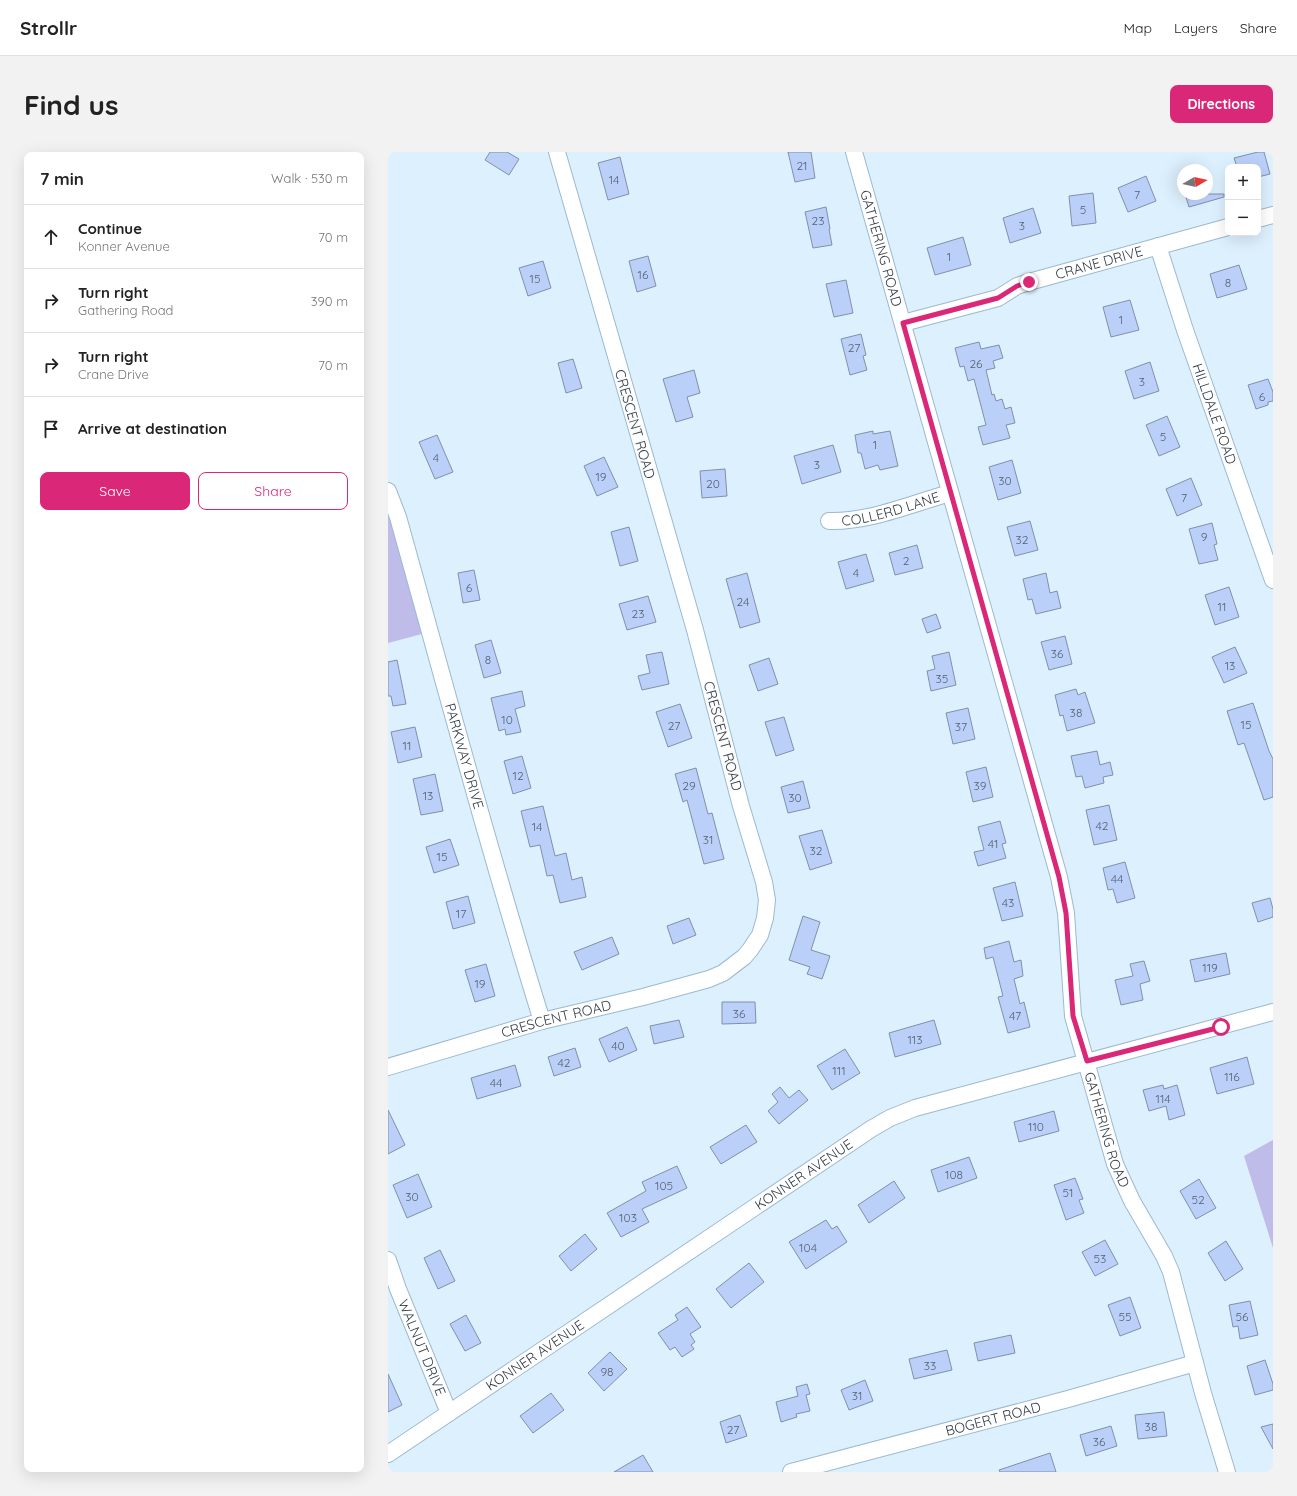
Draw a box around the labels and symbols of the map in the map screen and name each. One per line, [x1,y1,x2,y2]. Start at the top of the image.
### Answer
house number: 21 [796,158,808,173]
north arrow [1177,164,1213,200]
house number: 14 [609,172,619,187]
house number: 7 [1134,187,1140,202]
street label: GATHERING ROAD [856,188,906,309]
house number: 5 [1080,202,1086,217]
house number: 23 [812,213,824,228]
house number: 3 [1019,218,1025,233]
street label: CRANE DRIVE [1053,242,1145,283]
house number: 1 [947,249,951,264]
house number: 16 [638,267,649,282]
house number: 15 [530,271,540,286]
route end [1020,273,1038,291]
house number: 8 [1225,275,1231,290]
house number: 1 [1119,312,1123,327]
house number: 27 [848,340,860,355]
house number: 26 [969,356,983,371]
street label: HILLDALE ROAD [1188,361,1241,467]
street label: CRESCENT ROAD [611,367,659,481]
house number: 3 [1139,374,1145,389]
house number: 6 [1259,389,1266,404]
house number: 5 [1160,429,1166,444]
house number: 1 [873,437,877,452]
house number: 4 [433,450,439,465]
house number: 3 [814,457,820,472]
house number: 19 [595,469,607,484]
house number: 30 [998,473,1012,488]
house number: 20 [706,476,720,491]
street label: COLLERD LANE [841,488,942,530]
house number: 7 [1181,490,1187,505]
house number: 9 [1201,529,1208,544]
house number: 32 [1016,532,1029,547]
house number: 2 [903,553,910,568]
house number: 4 [853,565,859,580]
house number: 6 [466,580,473,595]
house number: 24 [737,594,749,609]
house number: 11 [1218,599,1226,614]
house number: 23 [632,606,644,621]
house number: 36 [1051,646,1064,661]
house number: 8 [485,652,491,667]
house number: 13 [1225,658,1235,673]
house number: 35 [936,671,948,686]
street label: CRESCENT ROAD [700,679,746,793]
street label: PARKWAY DRIVE [441,701,488,811]
house number: 38 [1070,705,1082,720]
house number: 10 [501,712,513,727]
house number: 15 [1241,717,1251,732]
house number: 27 [668,718,680,733]
house number: 37 [955,719,967,734]
house number: 11 [403,738,411,753]
house number: 12 [512,768,524,783]
house number: 29 [682,778,696,793]
house number: 39 [974,778,987,793]
house number: 13 [423,788,433,803]
house number: 30 [788,790,802,805]
house number: 42 [1096,818,1109,833]
house number: 14 [532,819,542,834]
house number: 31 [703,832,713,847]
house number: 41 [988,836,998,851]
house number: 32 [810,843,823,858]
house number: 15 [437,849,447,864]
house number: 44 [1111,871,1123,886]
house number: 43 [1002,895,1014,910]
house number: 17 [456,906,466,921]
house number: 119 [1202,960,1218,975]
house number: 19 [474,976,486,991]
street label: CRESCENT ROAD [499,996,613,1042]
house number: 36 [733,1006,746,1021]
house number: 47 [1009,1008,1021,1023]
route start [1212,1018,1230,1036]
house number: 113 [907,1032,923,1047]
house number: 40 [611,1038,625,1053]
house number: 42 [558,1055,571,1070]
house number: 111 [832,1063,846,1078]
house number: 116 [1224,1069,1240,1084]
street label: GATHERING ROAD [1080,1070,1134,1190]
house number: 44 [490,1075,502,1090]
house number: 114 [1155,1091,1171,1106]
house number: 110 [1028,1119,1044,1134]
street label: KONNER AVENUE [751,1135,856,1214]
house number: 108 [945,1167,963,1182]
house number: 105 [655,1178,673,1193]
house number: 51 [1063,1185,1073,1200]
house number: 30 [405,1189,419,1204]
house number: 52 [1191,1192,1205,1207]
house number: 103 [619,1210,637,1225]
house number: 104 [799,1240,817,1255]
house number: 53 [1094,1251,1106,1266]
street label: WALNUT DRIVE [394,1297,450,1398]
house number: 55 [1118,1309,1132,1324]
house number: 56 [1236,1309,1249,1324]
street label: KONNER AVENUE [482,1316,587,1395]
house number: 33 [924,1358,936,1373]
house number: 98 [600,1364,614,1379]
house number: 31 [852,1388,862,1403]
street label: BOGERT ROAD [943,1398,1043,1440]
house number: 38 [1145,1419,1157,1434]
house number: 27 [727,1422,739,1437]
house number: 36 [1093,1434,1106,1449]

